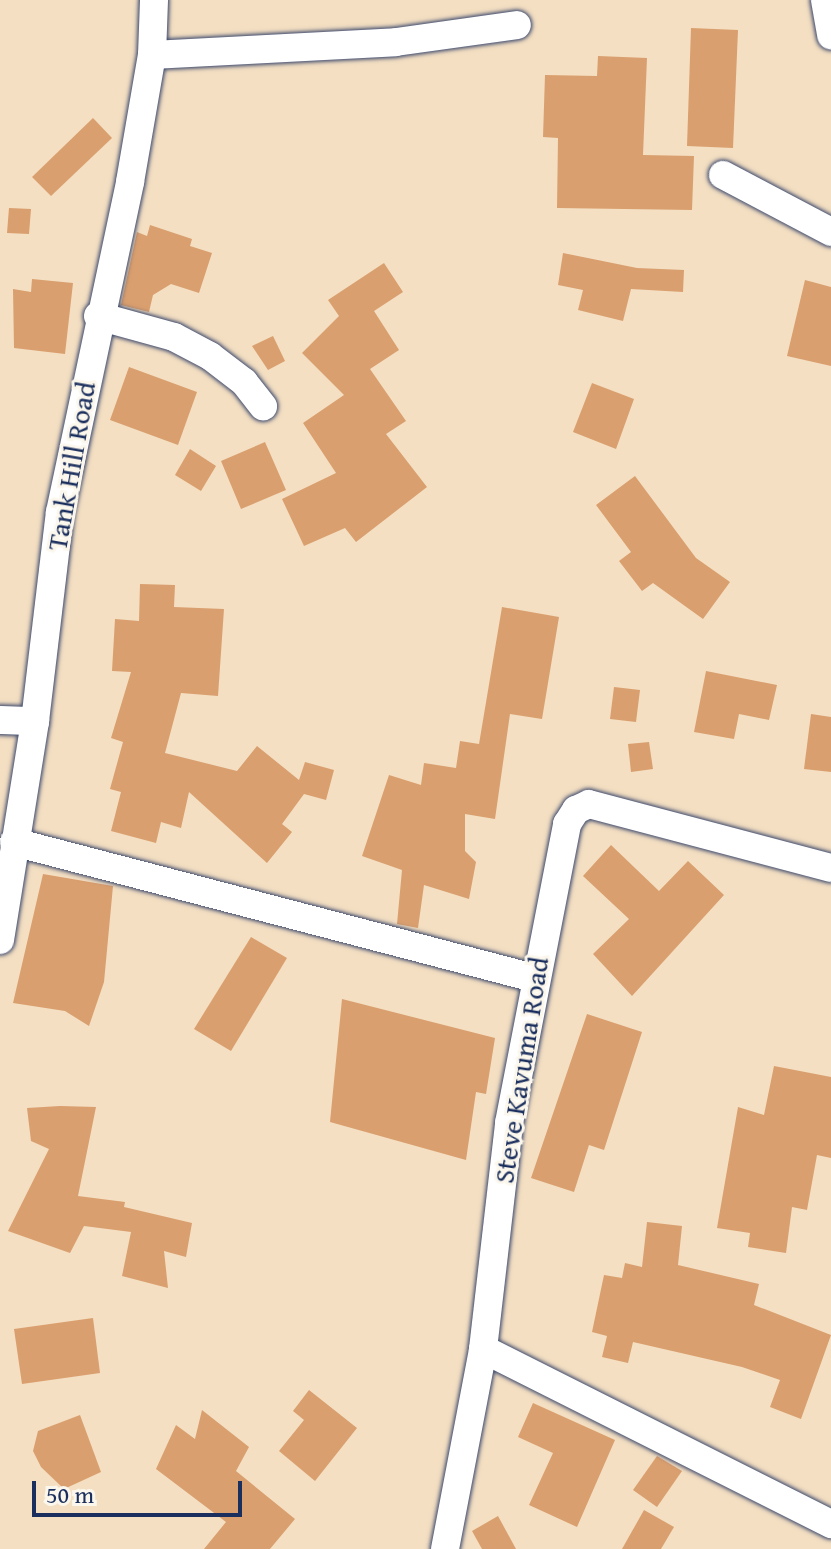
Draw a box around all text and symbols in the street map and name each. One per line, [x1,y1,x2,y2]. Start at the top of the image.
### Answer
street label: Tank Hill Road [40,379,102,553]
street label: Steve Kavuma Road [487,954,555,1186]
scale bar [36,1465,246,1515]
text: 50 m [46,1477,94,1512]

